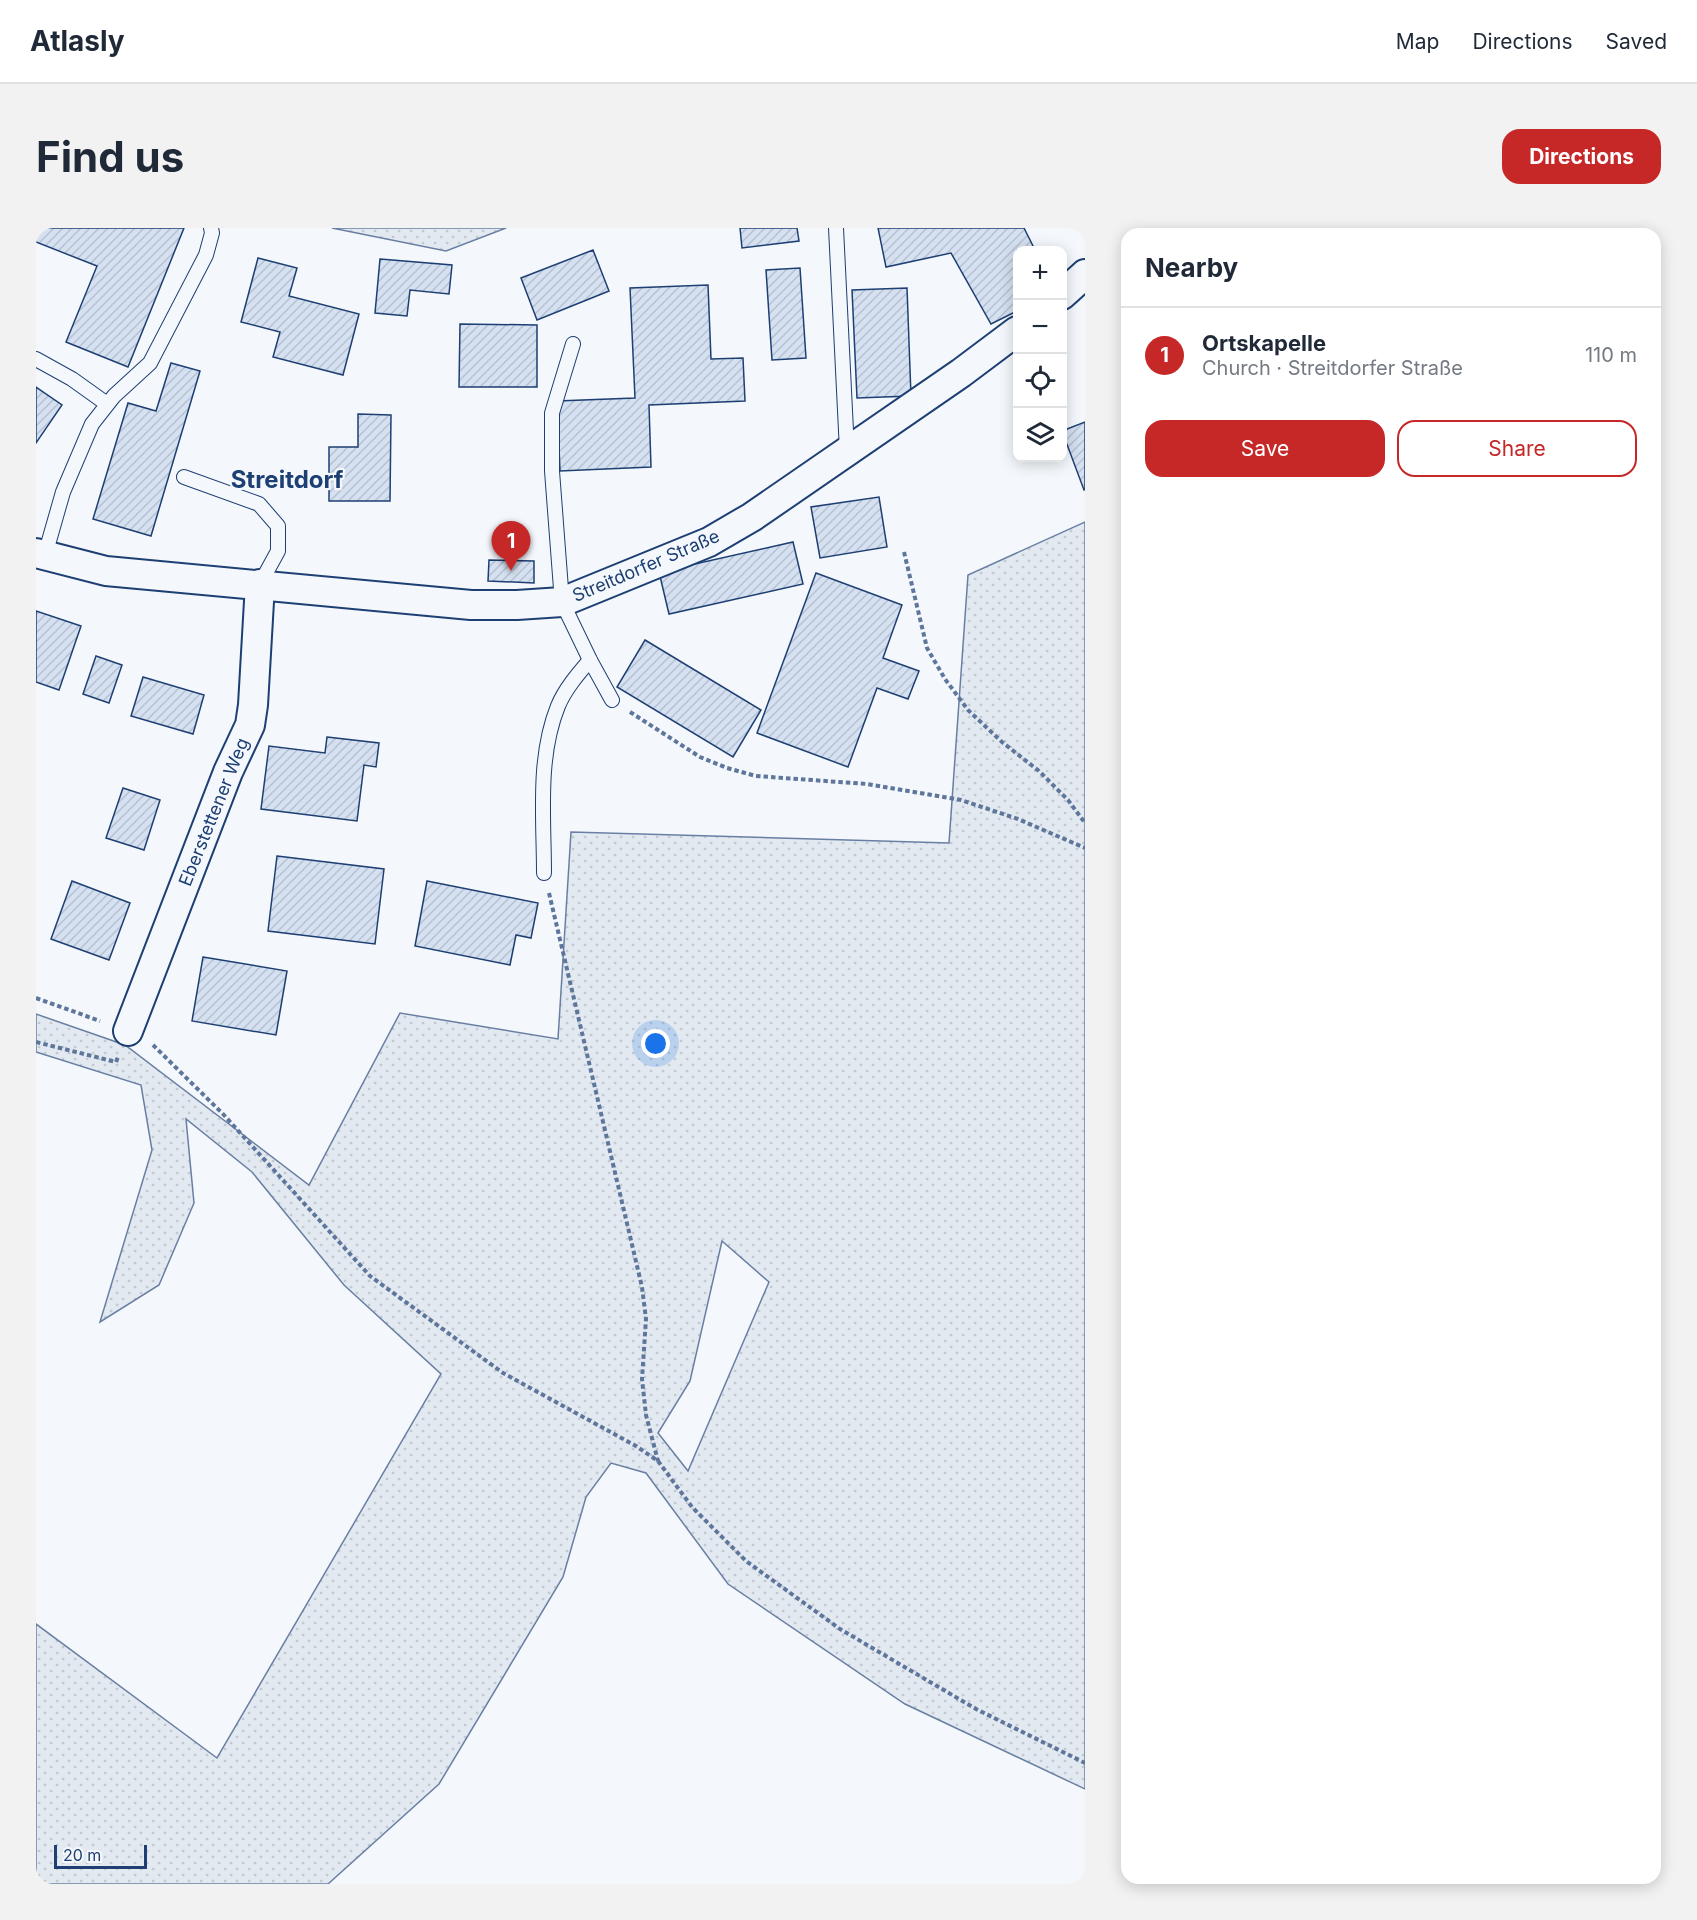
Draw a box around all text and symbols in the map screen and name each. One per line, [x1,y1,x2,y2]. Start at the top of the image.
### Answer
text: Atlasly [30,24,125,58]
text: Map [1396,29,1439,54]
text: Directions [1472,29,1573,54]
text: Saved [1606,29,1667,54]
button: Directions [1502,129,1661,184]
text: Find us [36,131,184,182]
map controls [1013,246,1067,462]
button: + [1013,246,1067,300]
text: Nearby [1145,252,1238,283]
button: − [1013,300,1067,354]
text: Ortskapelle [1202,330,1326,356]
text: 1 [1160,343,1169,367]
text: 110 m [1585,343,1637,367]
button: locate [1013,354,1067,408]
text: Church · Streitdorfer Straße [1202,356,1463,380]
button: layers [1013,408,1067,462]
button: Save [1145,420,1385,477]
button: Share [1397,420,1637,477]
district label: Streitdorf [231,465,344,494]
pin: 1 [492,522,530,571]
street label: Streitdorfer Straße [569,525,723,606]
street label: Eberstettener Weg [174,735,253,889]
your location [641,1029,670,1058]
scale bar [54,1842,147,1870]
text: 20 m [63,1845,101,1865]

